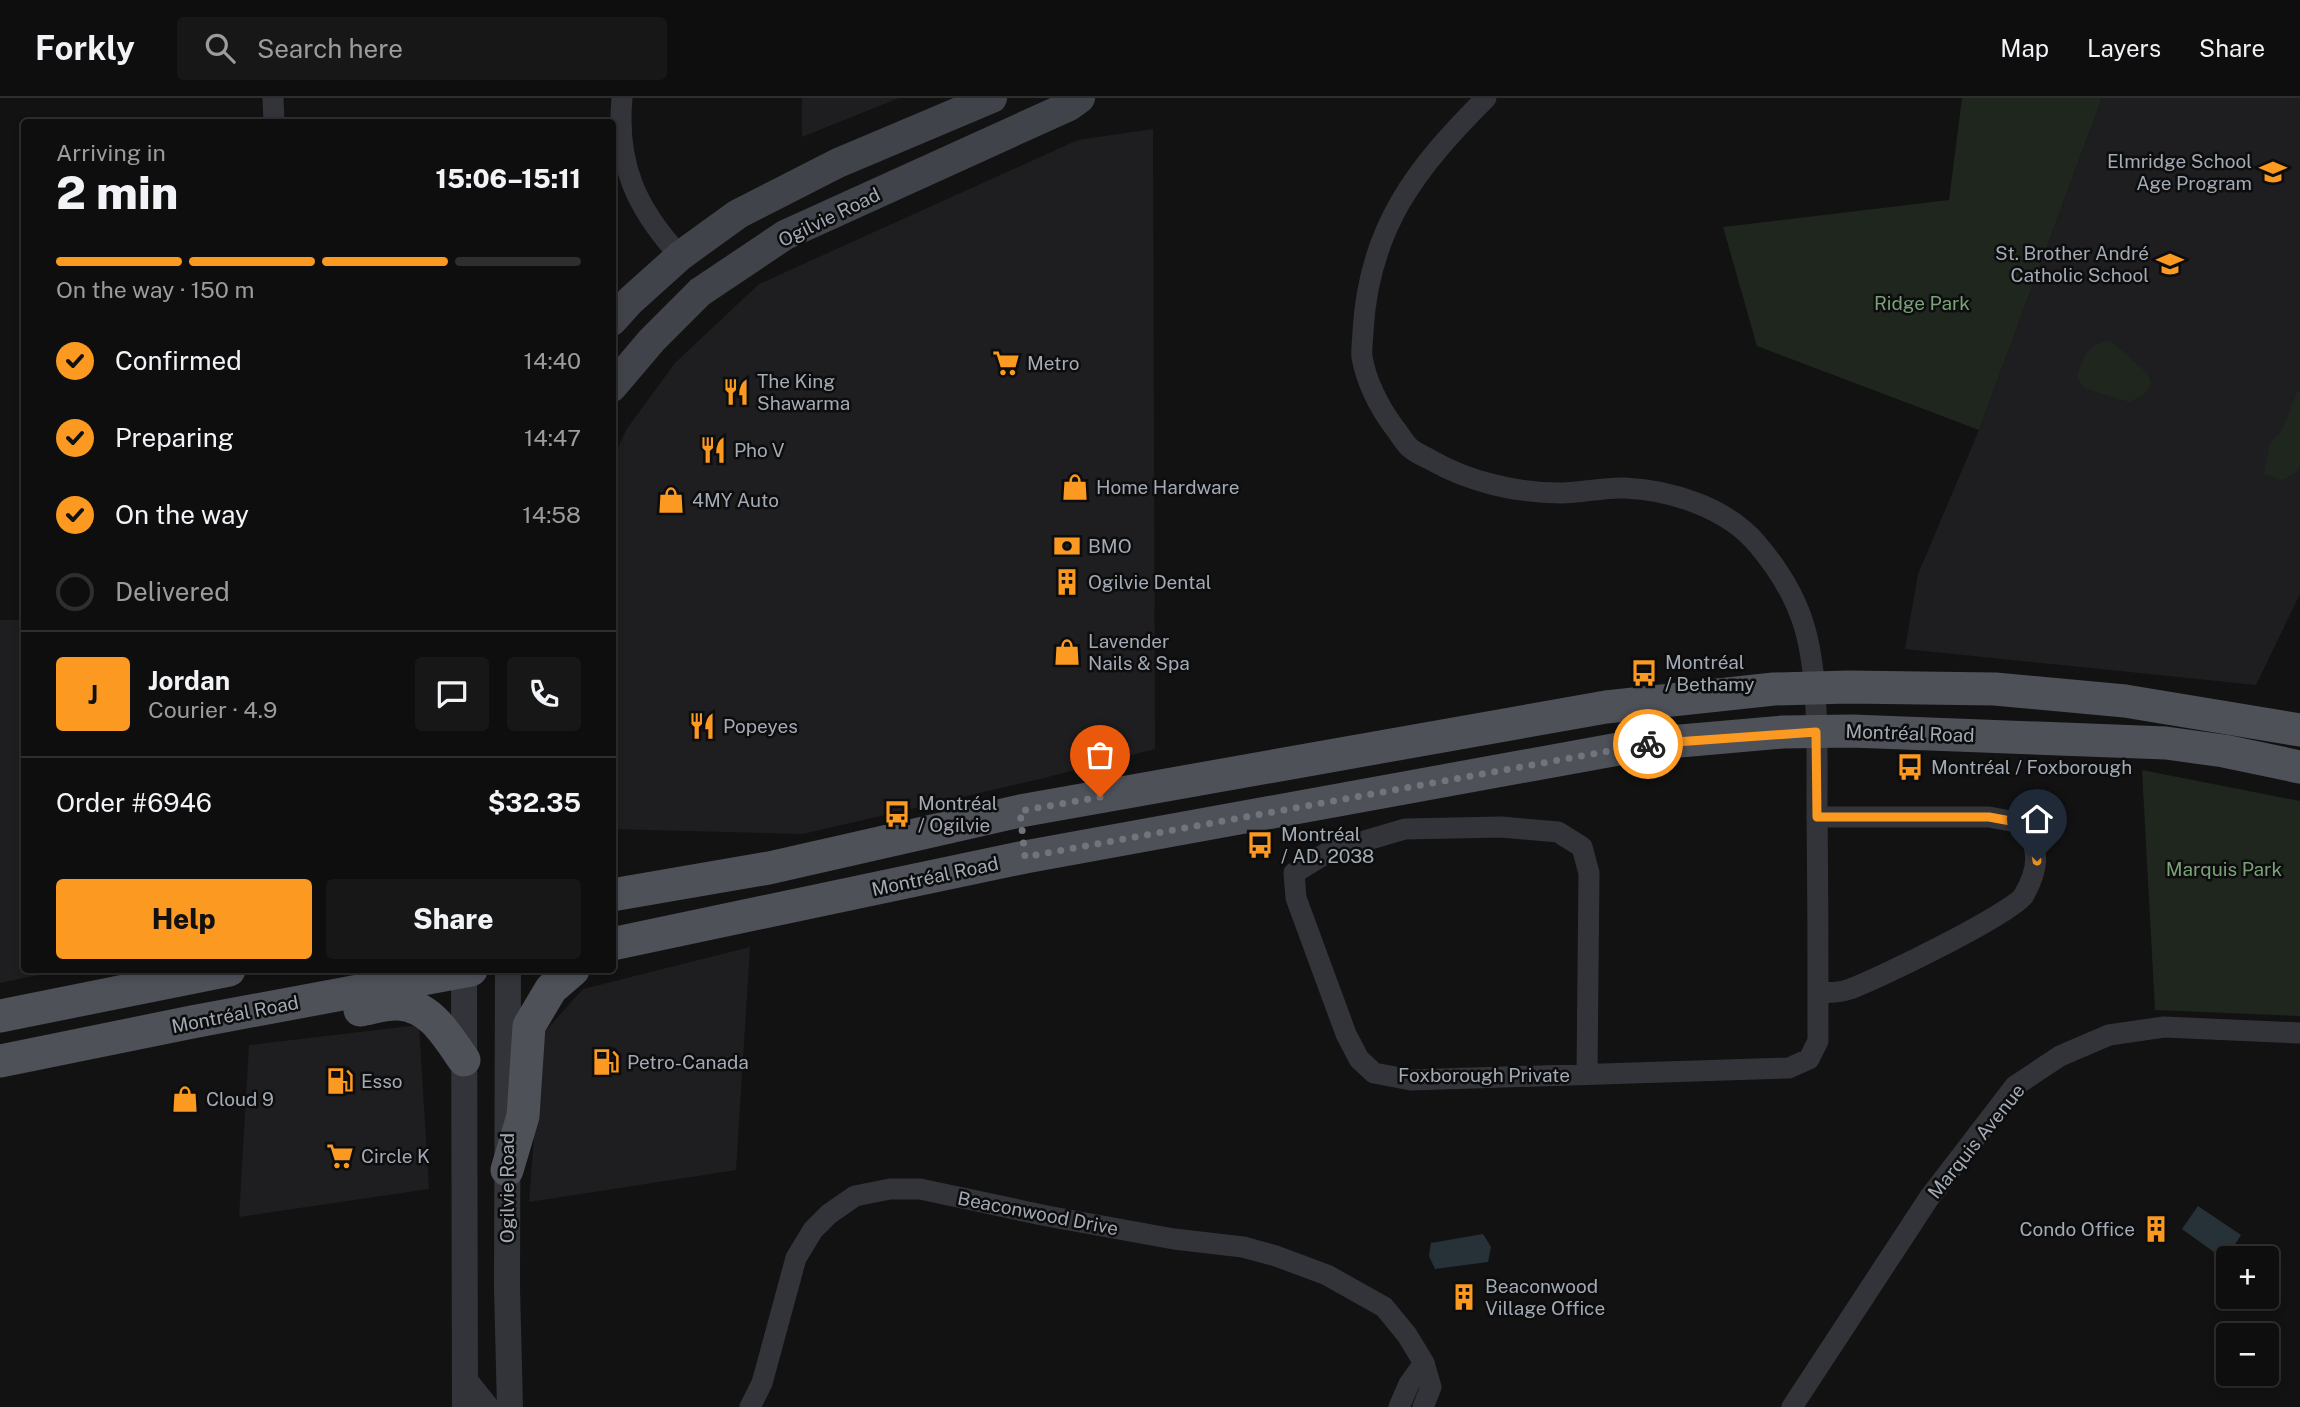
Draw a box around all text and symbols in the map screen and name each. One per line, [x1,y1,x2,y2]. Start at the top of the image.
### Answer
search box [177,17,667,80]
text: Forkly [35,29,135,67]
icon: search [201,29,239,67]
text: Search here [257,33,403,64]
text: Map [2000,34,2049,62]
text: Layers [2087,34,2161,62]
text: Share [2199,34,2265,62]
text: Arriving in [56,139,166,166]
place label: Elmridge School Age Program [2107,150,2252,194]
school or university icon: Elmridge School Age Program [2258,157,2288,187]
text: 15:06–15:11 [436,163,581,194]
text: 2 min [56,165,178,219]
street label: Ogilvie Road [775,183,883,251]
place label: St. Brother André Catholic School [1995,242,2149,286]
school or university icon: St. Brother André Catholic School [2155,249,2185,279]
text: On the way · 150 m [56,276,254,303]
park label: Ridge Park [1874,292,1970,314]
icon: check [56,342,94,380]
text: Confirmed [115,345,242,376]
text: 14:40 [524,347,581,374]
supermarket icon: Metro [991,348,1021,378]
place label: Metro [1027,352,1079,374]
place label: The King Shawarma [757,370,850,414]
restaurant icon: The King Shawarma [721,377,751,407]
icon: check [56,419,94,457]
text: Preparing [115,422,234,453]
text: 14:47 [524,424,581,451]
restaurant icon: Pho V [698,435,728,465]
place label: Pho V [734,439,785,461]
shop icon: Home Hardware [1060,472,1090,502]
place label: Home Hardware [1096,476,1240,498]
shop icon: 4MY Auto [656,485,686,515]
place label: 4MY Auto [692,489,779,511]
icon: check [56,496,94,534]
text: On the way [115,499,249,530]
text: 14:58 [522,501,581,528]
bank icon: BMO [1052,531,1082,561]
place label: BMO [1088,535,1132,557]
building icon: Ogilvie Dental [1052,567,1082,597]
place label: Ogilvie Dental [1088,571,1211,593]
text: Delivered [115,576,230,607]
place label: Lavender Nails & Spa [1088,630,1190,674]
shop icon: Lavender Nails & Spa [1052,637,1082,667]
place label: Montréal / Bethamy [1665,651,1755,695]
button: chat [415,657,489,731]
button: phone [507,657,581,731]
bus stop icon: Montréal / Bethamy [1629,658,1659,688]
text: Jordan [148,665,230,696]
text: J [88,679,98,710]
text: Courier · 4.9 [148,696,277,723]
courier [1613,709,1683,779]
restaurant icon: Popeyes [687,711,717,741]
place label: Popeyes [723,715,798,737]
street label: Montréal Road [1845,720,1975,746]
pin [1070,725,1130,797]
icon: bike [1629,725,1667,763]
icon: bag [1081,736,1119,774]
bus stop icon: Montréal / Foxborough [1895,752,1925,782]
place label: Montréal / Foxborough [1931,756,2132,778]
text: Order #6946 [56,787,212,818]
text: $32.35 [488,787,581,818]
pin [2007,789,2067,861]
place label: Montréal / Ogilvie [918,792,998,836]
bus stop icon: Montréal / Ogilvie [882,799,912,829]
icon: home [2018,800,2056,838]
place label: Montréal / AD. 2038 [1281,823,1374,867]
bus stop icon: Montréal / AD. 2038 [1245,830,1275,860]
street label: Montréal Road [870,852,1000,900]
park label: Marquis Park [2166,858,2283,880]
button: Help [56,879,312,959]
button: Share [326,879,581,959]
street label: Montréal Road [169,991,301,1037]
fuel station icon: Petro-Canada [591,1047,621,1077]
place label: Petro-Canada [627,1051,749,1073]
street label: Foxborough Private [1398,1064,1570,1086]
fuel station icon: Esso [325,1066,355,1096]
place label: Esso [361,1070,403,1092]
street label: Marquis Avenue [1923,1079,2029,1203]
shop icon: Cloud 9 [170,1084,200,1114]
place label: Cloud 9 [206,1088,274,1110]
street label: Ogilvie Road [496,1133,518,1243]
supermarket icon: Circle K [325,1141,355,1171]
place label: Circle K [361,1145,430,1167]
street label: Beaconwood Drive [956,1187,1120,1239]
building icon: Condo Office [2141,1214,2171,1244]
place label: Condo Office [2020,1218,2135,1240]
map controls [2216,1246,2279,1386]
button: + [2216,1246,2279,1309]
place label: Beaconwood Village Office [1485,1275,1605,1319]
building icon: Beaconwood Village Office [1449,1282,1479,1312]
button: − [2216,1323,2279,1386]

